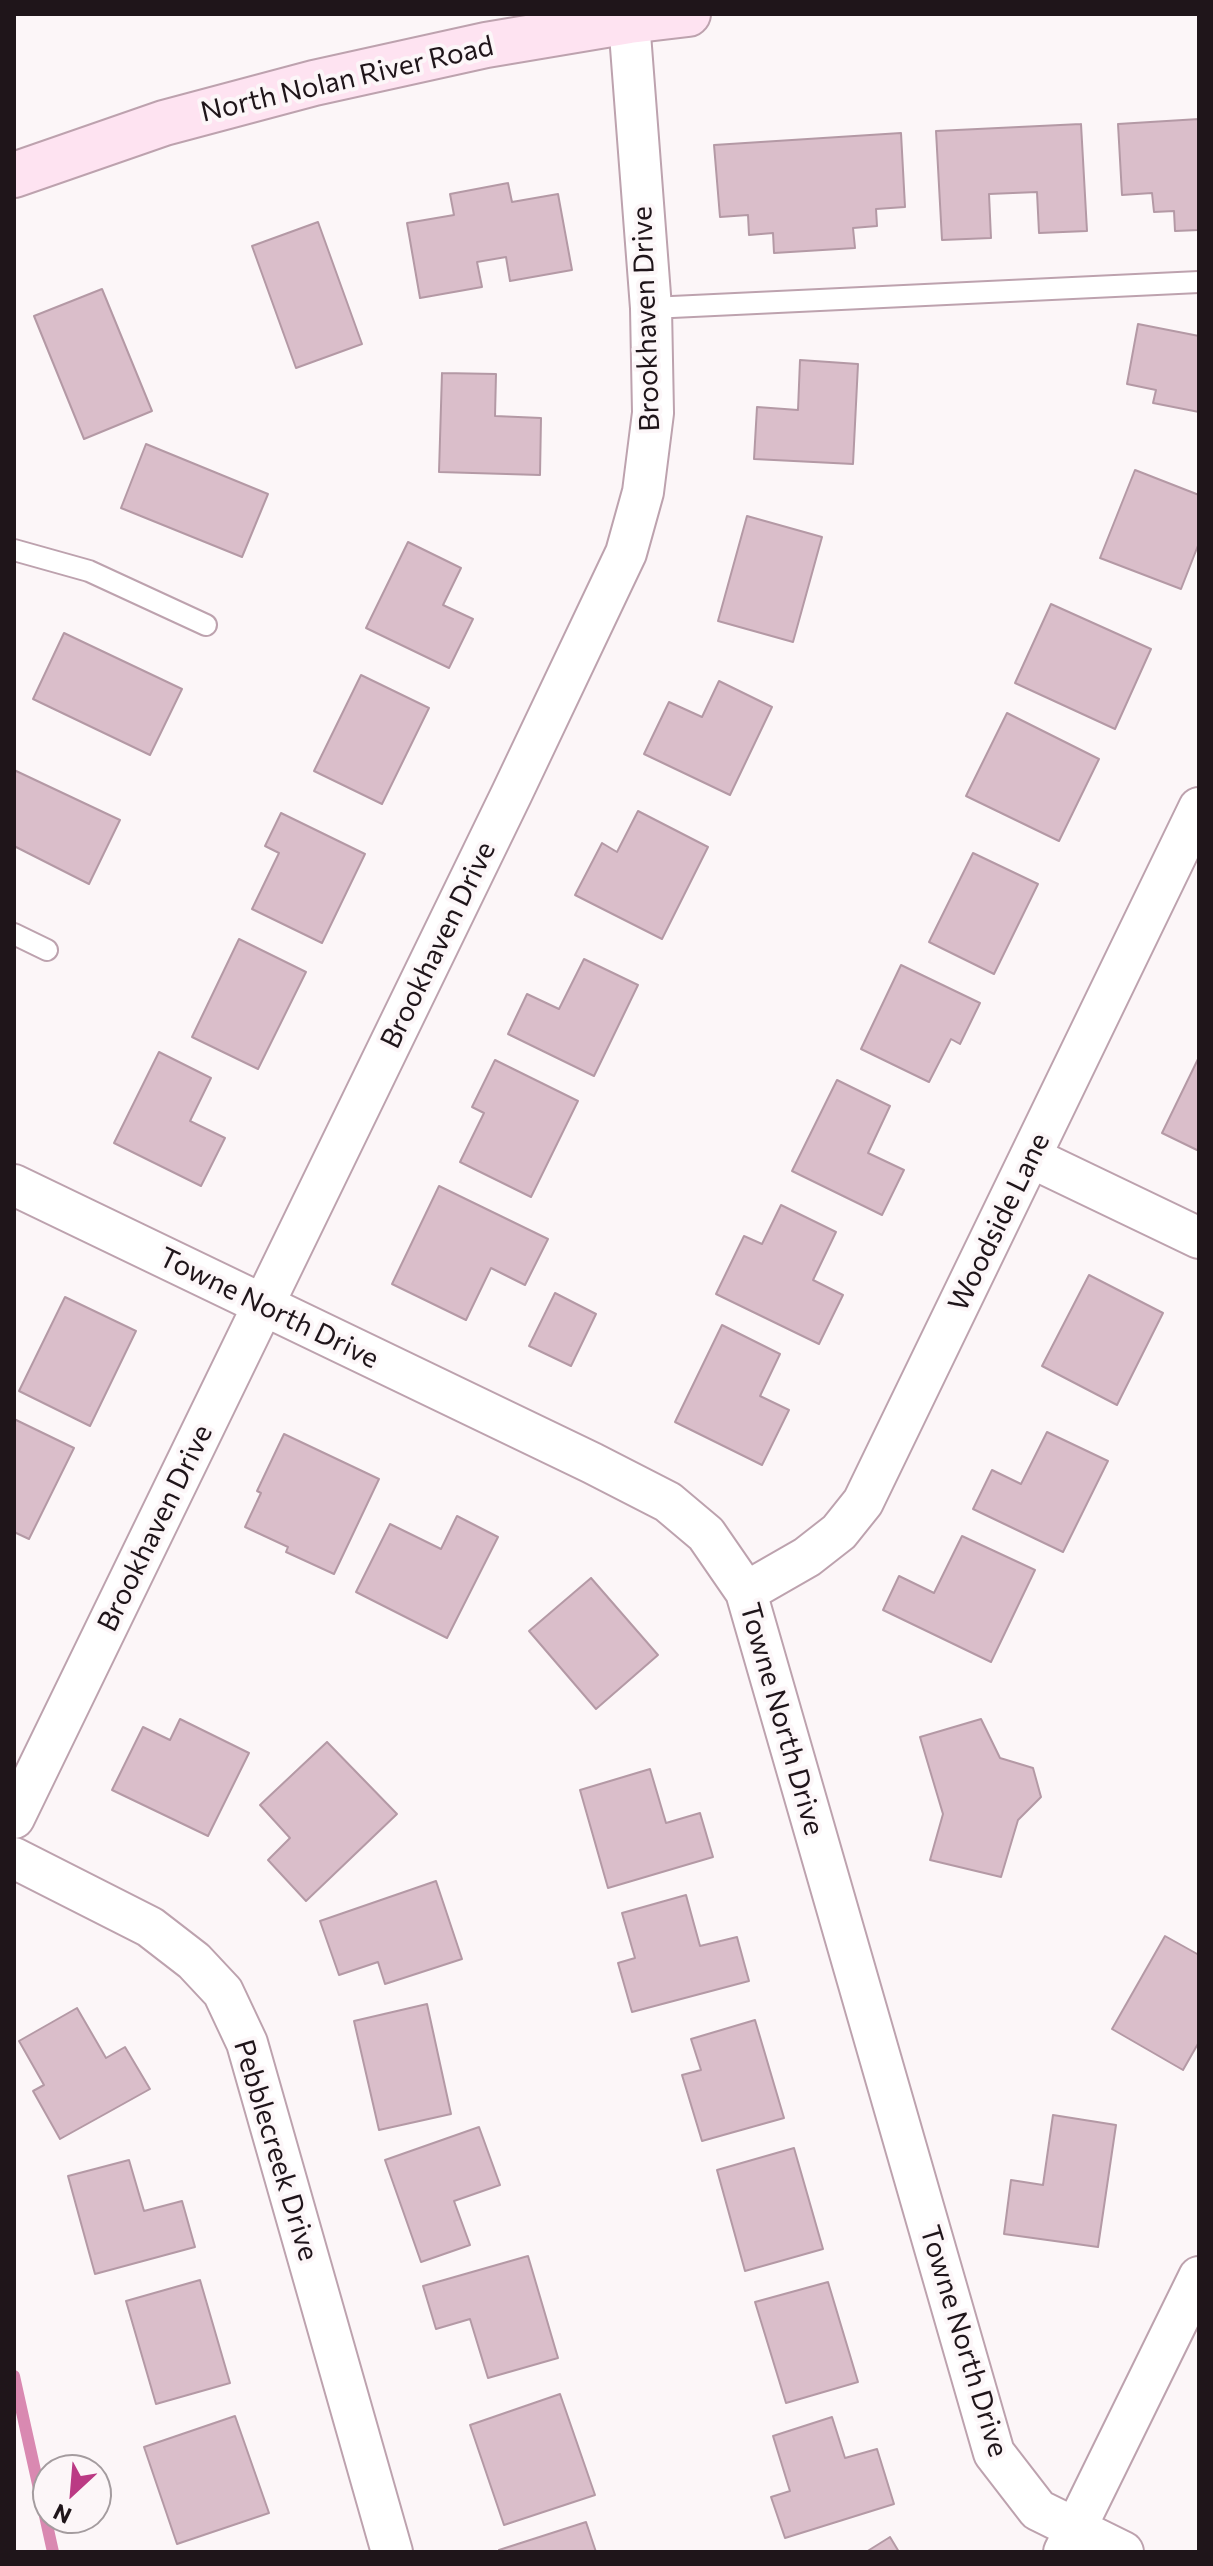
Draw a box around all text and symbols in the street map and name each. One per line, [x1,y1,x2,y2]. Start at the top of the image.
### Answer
street label: North Nolan River Road [197,29,497,129]
street label: Brookhaven Drive [625,206,667,432]
street label: Brookhaven Drive [373,836,503,1054]
street label: Woodside Lane [941,1127,1057,1317]
street label: Towne North Drive [154,1240,384,1376]
street label: Brookhaven Drive [90,1419,220,1637]
street label: Towne North Drive [733,1599,831,1839]
street label: Pebblecreek Drive [226,2036,326,2264]
street label: Towne North Drive [913,2221,1015,2461]
north arrow [32,2454,112,2534]
text: N [49,2498,75,2530]

